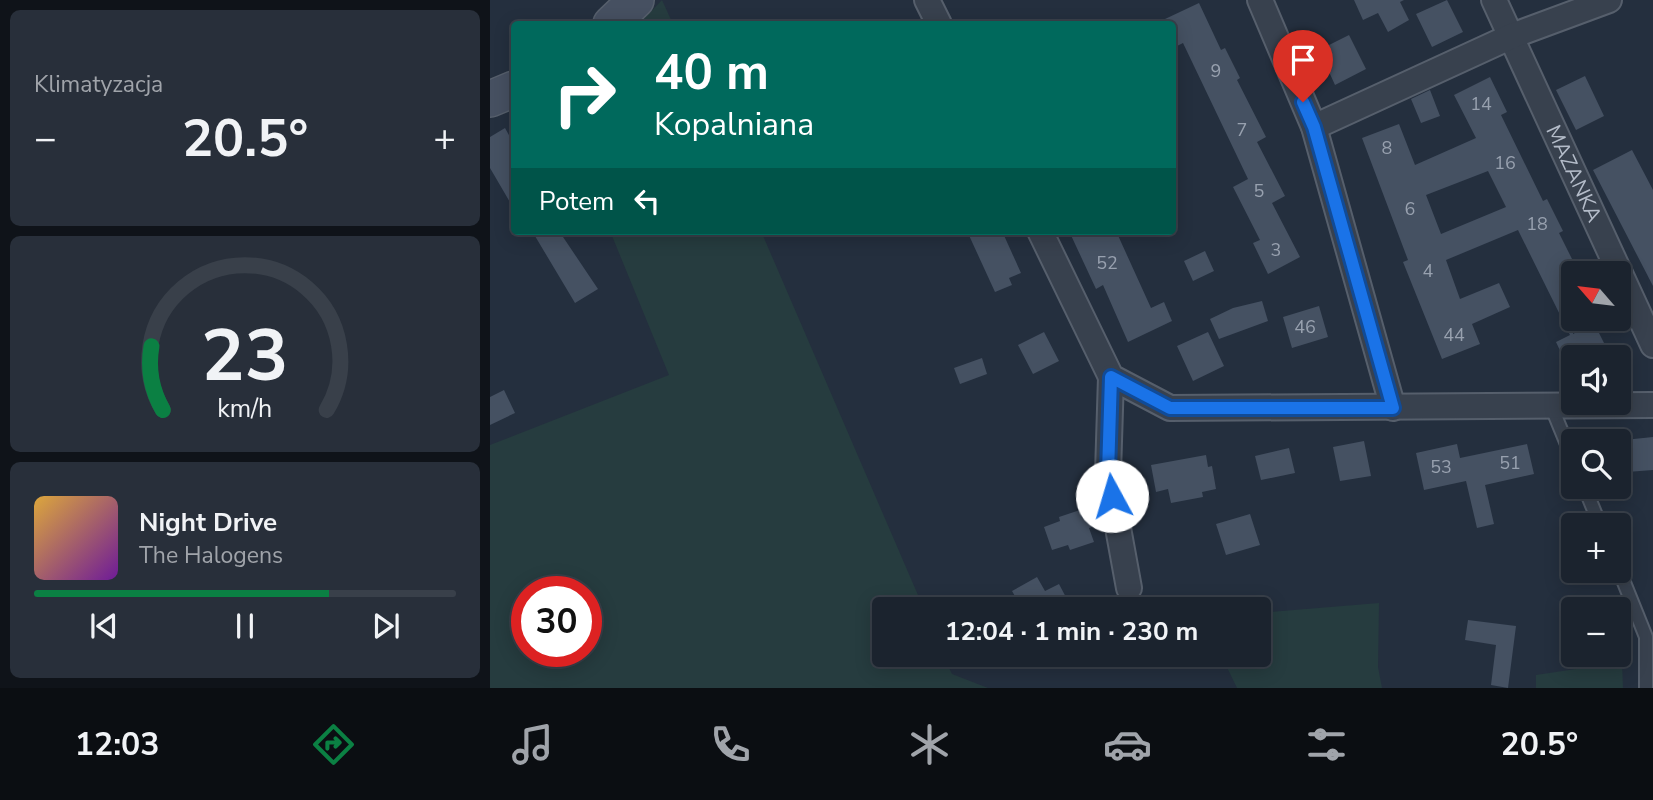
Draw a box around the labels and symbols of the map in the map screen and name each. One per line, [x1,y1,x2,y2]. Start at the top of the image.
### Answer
pin [1273,30,1333,102]
house number: 9 [1211,59,1221,83]
house number: 14 [1470,92,1492,116]
house number: 7 [1237,118,1247,142]
street label: MAZANKA [1539,120,1608,227]
house number: 8 [1382,136,1392,160]
house number: 16 [1494,151,1516,175]
house number: 5 [1254,179,1264,203]
house number: 6 [1405,197,1415,221]
house number: 18 [1526,212,1548,236]
house number: 3 [1271,238,1281,262]
house number: 52 [1096,251,1118,275]
house number: 4 [1423,259,1434,283]
north arrow [1561,261,1631,331]
house number: 46 [1294,315,1316,339]
house number: 44 [1443,323,1465,347]
house number: 51 [1499,451,1521,475]
house number: 53 [1430,455,1452,479]
position arrow [1075,459,1149,533]
speed limit sign: 30 [511,576,602,667]

